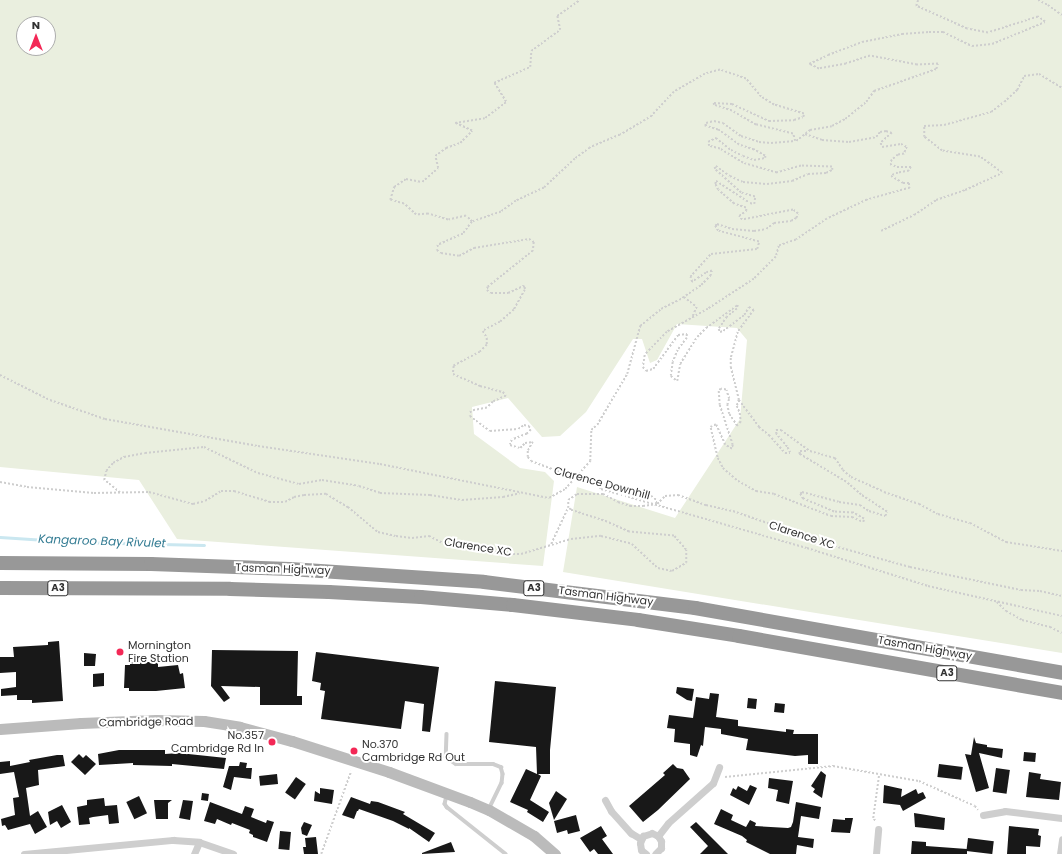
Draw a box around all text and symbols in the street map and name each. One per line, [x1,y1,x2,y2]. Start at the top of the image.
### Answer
north arrow [16,16,56,56]
text: N [32,17,40,33]
street label: Clarence Downhill [552,464,652,502]
street label: Clarence XC [767,518,837,552]
water label: Kangaroo Bay Rivulet [38,532,166,550]
street label: Clarence XC [443,535,513,559]
street label: Tasman Highway [235,561,331,577]
road number: A3 [47,580,69,596]
road number: A3 [523,580,545,596]
street label: Tasman Highway [558,584,654,608]
street label: Tasman Highway [877,633,973,663]
place label: Mornington Fire Station [128,639,191,665]
marker: Mornington Fire Station [115,647,125,657]
road number: A3 [936,665,958,681]
street label: Cambridge Road [99,715,193,729]
place label: No.357 Cambridge Rd In [171,729,264,755]
marker: No.357 Cambridge Rd In [267,737,277,747]
place label: No.370 Cambridge Rd Out [362,738,465,764]
marker: No.370 Cambridge Rd Out [349,746,359,756]

